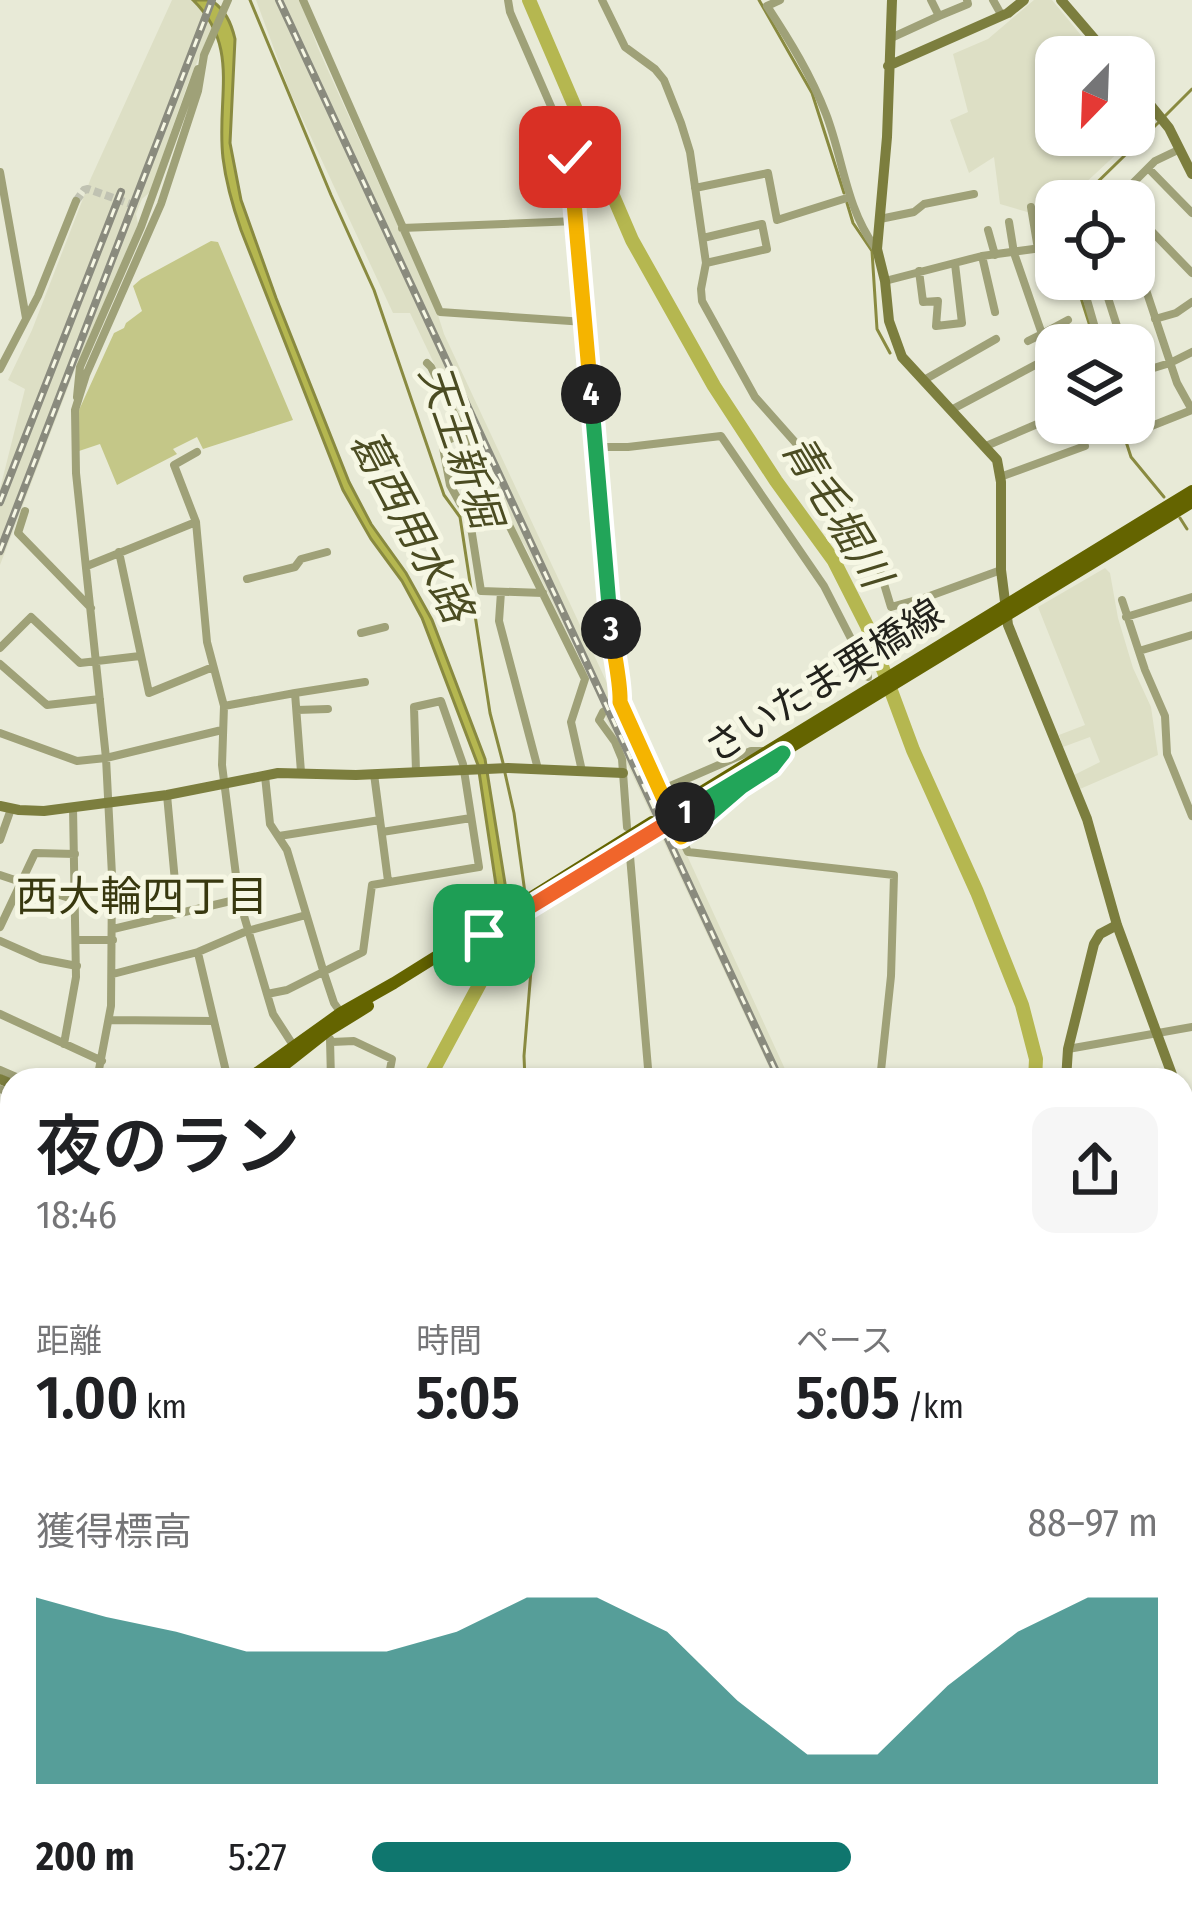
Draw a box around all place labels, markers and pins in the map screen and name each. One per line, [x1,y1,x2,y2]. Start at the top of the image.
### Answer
pin [519,106,621,208]
pin: 4 [561,364,621,424]
pin: 3 [581,599,641,659]
pin: 1 [655,782,715,842]
pin [433,884,535,986]

